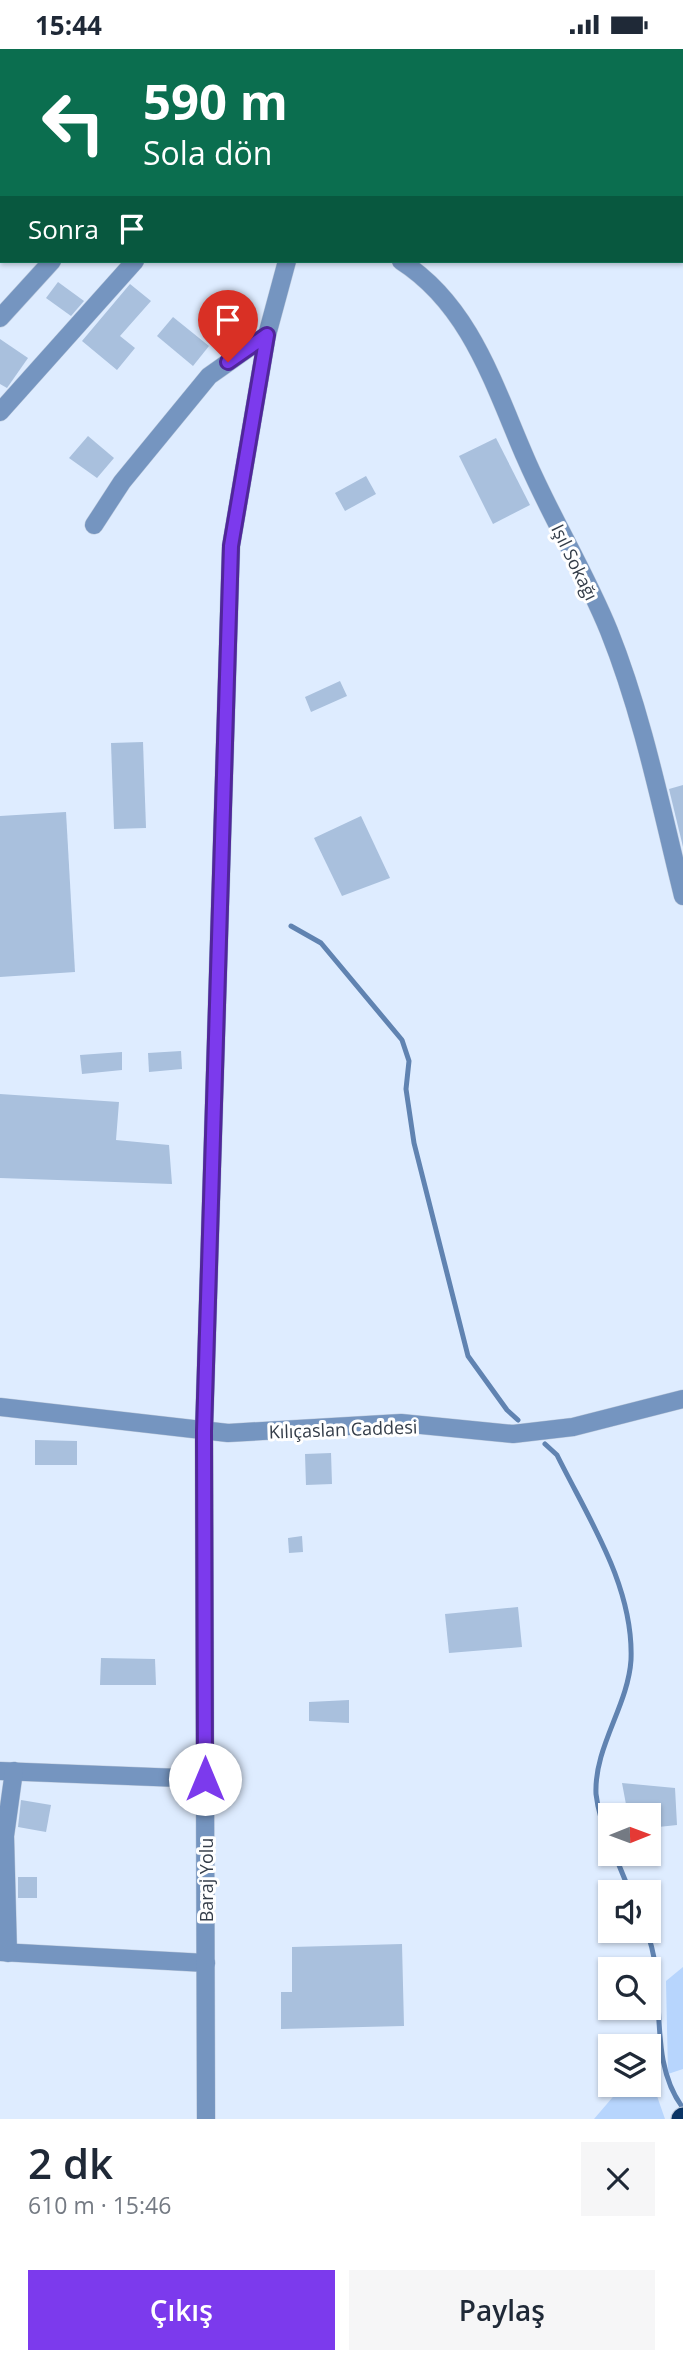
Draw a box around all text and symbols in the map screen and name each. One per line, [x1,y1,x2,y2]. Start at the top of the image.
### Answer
text: 15:44 [35,7,102,43]
text: 590 m [143,68,288,134]
icon: left [28,77,119,168]
text: Sola dön [143,131,272,174]
icon: arrive [113,210,151,248]
text: Sonra [28,211,99,247]
pin [198,290,258,362]
icon: arrive [209,301,247,339]
street label: Işıl Sokağı [546,520,604,604]
street label: Kılıçaslan Caddesi [268,1414,418,1444]
position arrow [168,1742,242,1816]
north arrow [598,1803,662,1865]
map controls [598,1803,661,2097]
street label: Baraj Yolu [194,1838,218,1922]
button: sound [598,1880,661,1943]
button: search [598,1957,661,2020]
button: layers [598,2034,661,2097]
text: 2 dk [28,2134,113,2191]
button: close [581,2142,655,2216]
text: 610 m · 15:46 [28,2189,171,2221]
button: Çıkış [28,2270,335,2350]
button: Paylaş [349,2270,655,2350]

